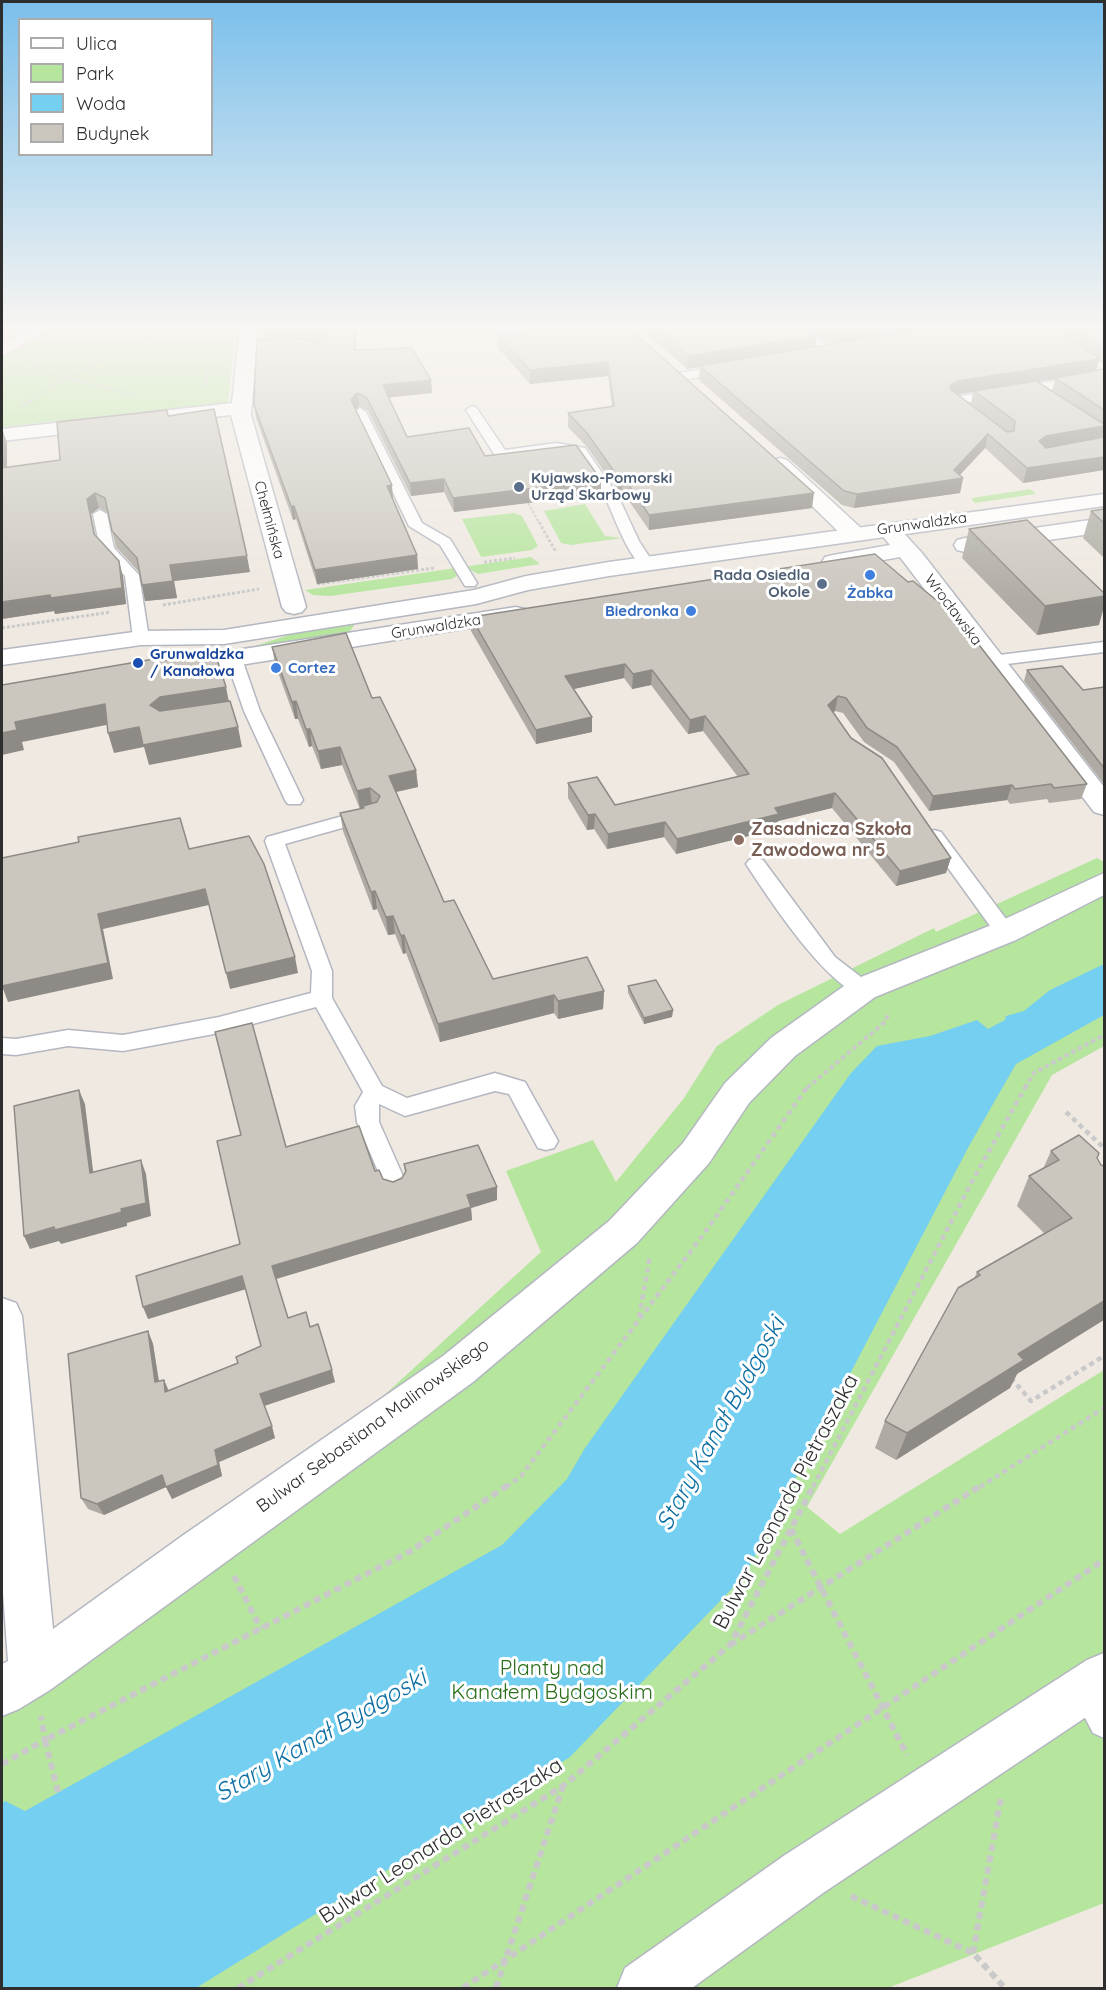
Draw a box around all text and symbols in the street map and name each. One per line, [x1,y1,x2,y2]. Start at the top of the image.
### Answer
legend [18,18,213,156]
text: Ulica [76,32,117,55]
text: Park [76,62,114,85]
text: Woda [76,92,126,115]
text: Budynek [76,122,149,145]
place label: Kujawsko-Pomorski Urząd Skarbowy [531,469,672,504]
street label: Chełmińska [250,479,288,561]
marker: Kujawsko-Pomorski Urząd Skarbowy [512,480,526,494]
street label: Grunwaldzka [876,509,968,539]
place label: Rada Osiedla Okole [713,566,810,601]
marker: Żabka [863,568,877,582]
street label: Wrocławska [920,571,986,649]
marker: Rada Osiedla Okole [815,577,829,591]
place label: Żabka [847,584,893,602]
place label: Biedronka [605,602,679,620]
marker: Biedronka [684,604,698,618]
street label: Grunwaldzka [390,611,482,643]
place label: Grunwaldzka / Kanałowa [150,645,244,680]
marker: Grunwaldzka / Kanałowa [131,656,145,670]
place label: Cortez [288,659,335,677]
marker: Cortez [269,661,283,675]
place label: Zasadnicza Szkoła Zawodowa nr 5 [751,819,911,862]
marker: Zasadnicza Szkoła Zawodowa nr 5 [732,833,746,847]
water label: Stary Kanał Bydgoski [651,1313,791,1535]
street label: Bulwar Sebastiana Malinowskiego [253,1334,493,1518]
street label: Bulwar Leonarda Pietraszaka [708,1370,864,1634]
park label: Planty nad Kanałem Bydgoskim [451,1656,653,1706]
water label: Stary Kanał Bydgoski [210,1664,432,1808]
street label: Bulwar Leonarda Pietraszaka [315,1753,567,1929]

